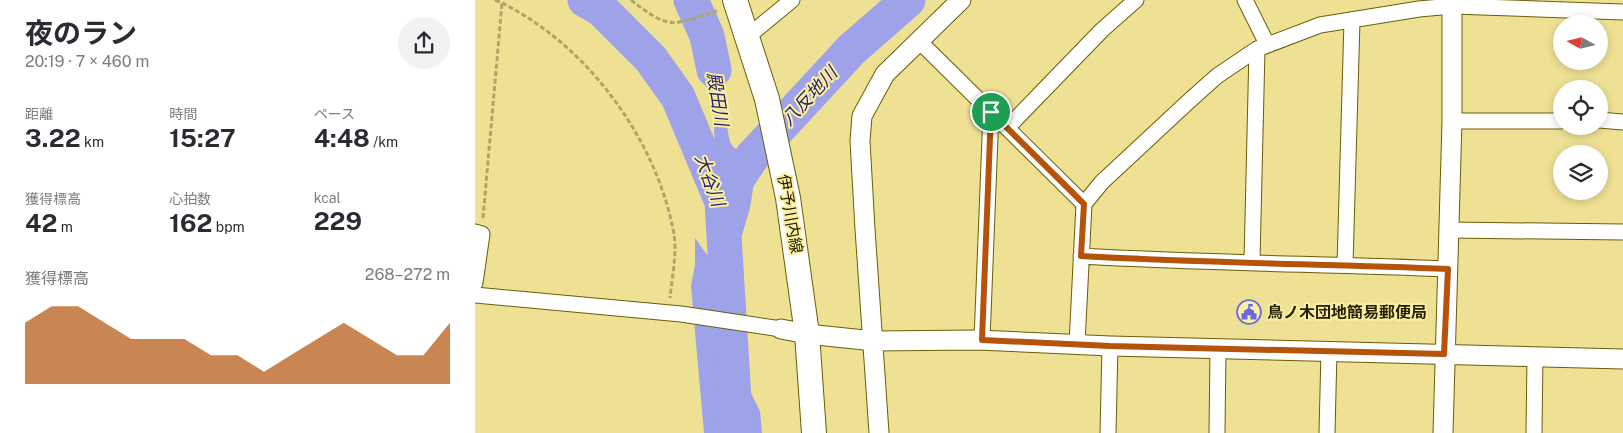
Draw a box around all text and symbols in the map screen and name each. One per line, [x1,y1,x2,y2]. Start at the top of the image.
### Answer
north arrow [1553,15,1607,70]
map controls [1553,15,1608,200]
text: 夜のラン [25,16,137,49]
button: share [398,17,450,69]
text: 20:19 · 7 × 460 m [25,52,149,71]
water label: 八反地川 [777,61,843,129]
water label: 殿田川 [703,71,733,129]
button: locate [1553,80,1608,135]
pin [970,91,1012,133]
icon: arrive [977,98,1005,126]
text: 距離 [25,106,53,122]
text: 時間 [169,106,197,122]
text: ペース [314,106,355,122]
text: 3.22 [25,123,81,153]
text: 15:27 [169,123,236,153]
text: 4:48 [314,123,370,153]
text: km [81,134,104,150]
text: /km [370,134,398,150]
button: layers [1553,145,1608,200]
water label: 大谷川 [691,151,730,211]
street label: 伊予川内線 [774,173,806,255]
text: kcal [314,190,341,206]
text: 獲得標高 [25,191,81,207]
text: 心拍数 [169,191,211,207]
text: 229 [314,206,362,236]
text: 42 [25,208,57,238]
text: 162 [169,208,212,238]
text: m [57,219,73,235]
text: bpm [212,219,245,235]
text: 268–272 m [365,265,450,284]
text: 獲得標高 [25,269,89,288]
public building icon: 鳥ノ木団地簡易郵便局 [1236,299,1262,325]
place label: 鳥ノ木団地簡易郵便局 [1267,303,1427,322]

